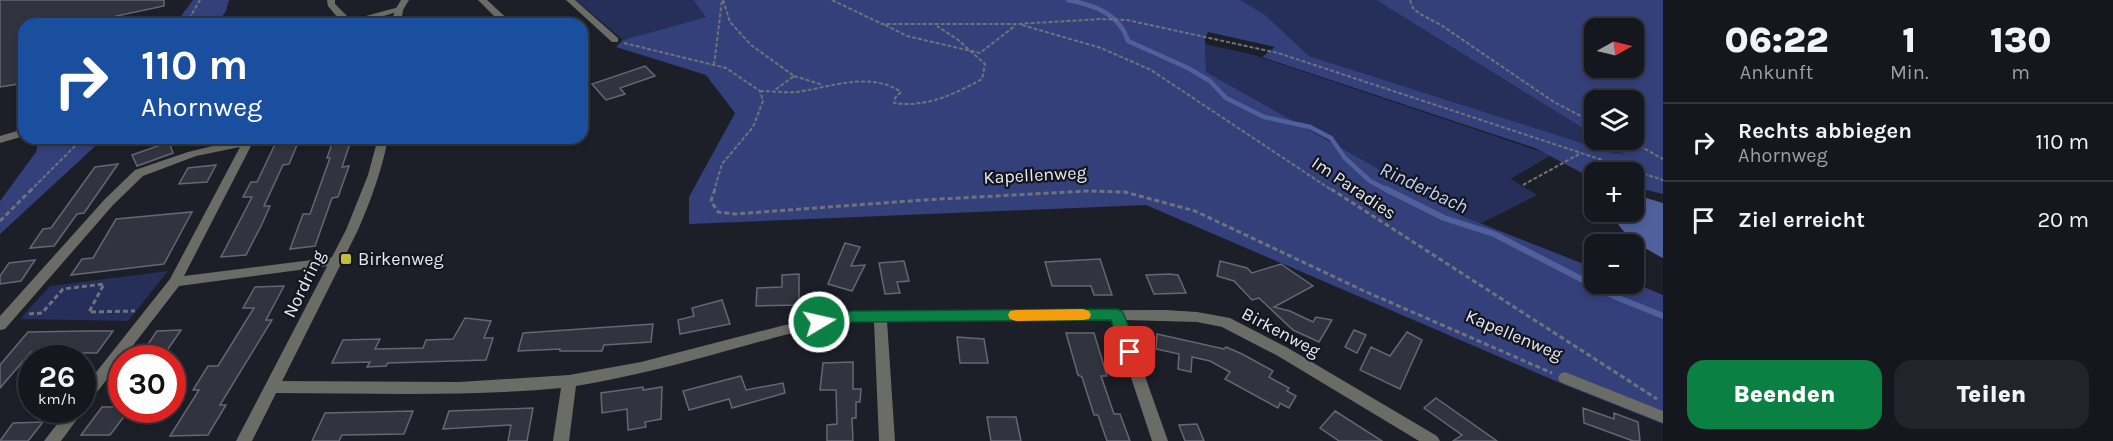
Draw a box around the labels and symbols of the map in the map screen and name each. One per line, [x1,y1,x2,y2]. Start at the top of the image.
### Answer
north arrow [1584,18,1644,78]
street label: Im Paradies [1308,152,1400,224]
water label: Rinderbach [1376,158,1472,218]
street label: Kapellenweg [983,161,1087,189]
street label: Nordring [278,247,330,321]
place label: Birkenweg [358,248,444,270]
marker: Birkenweg [339,252,353,266]
position arrow [787,290,851,354]
street label: Birkenweg [1238,302,1324,362]
street label: Kapellenweg [1462,305,1566,365]
pin [1104,326,1155,377]
speed limit sign: 30 [108,345,186,423]

